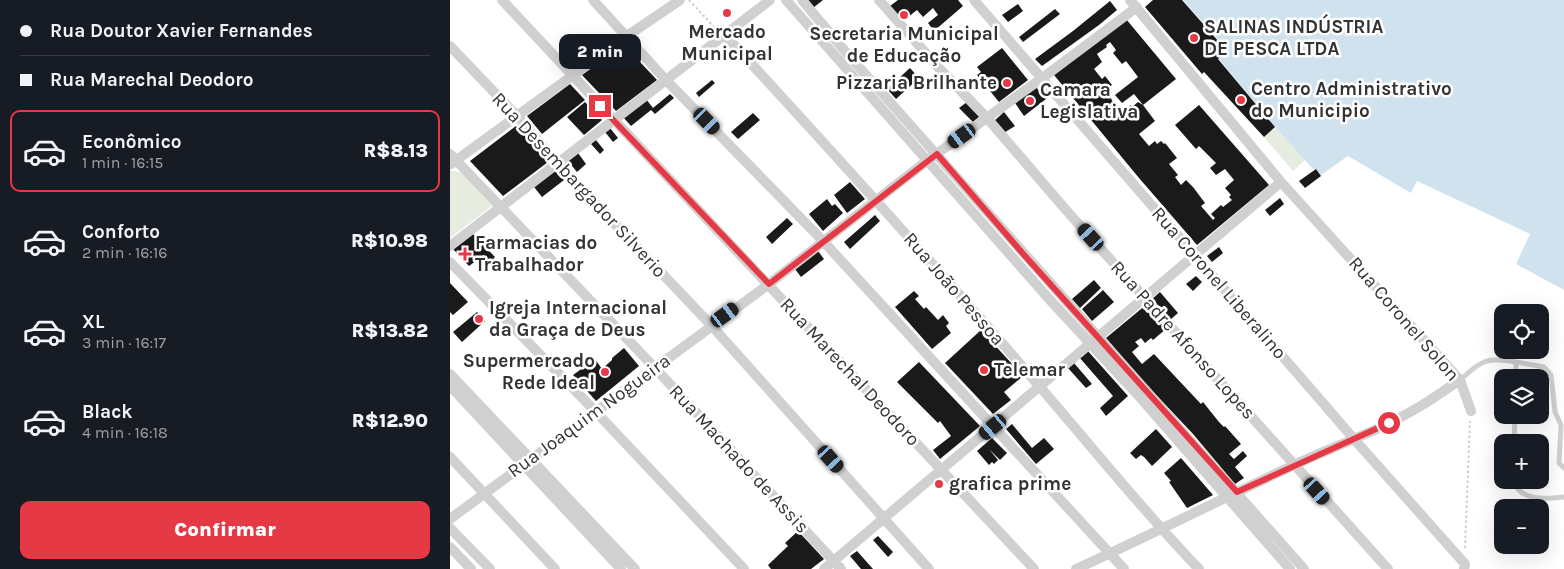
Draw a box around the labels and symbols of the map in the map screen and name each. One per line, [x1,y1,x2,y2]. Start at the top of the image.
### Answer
marker: Mercado Municipal [721,7,733,19]
marker: Secretaria Municipal de Educação [898,9,910,21]
place label: SALINAS INDÚSTRIA DE PESCA LTDA [1204,13,1383,60]
place label: Mercado Municipal [681,21,773,65]
place label: Secretaria Municipal de Educação [809,23,999,67]
marker: SALINAS INDÚSTRIA DE PESCA LTDA [1188,32,1200,44]
callout: 2 min [559,34,641,68]
place label: Pizzaria Brilhante [836,72,997,94]
marker: Pizzaria Brilhante [1001,77,1013,89]
place label: Centro Administrativo do Municipio [1251,78,1452,122]
place label: Camara Legislativa [1040,79,1138,123]
street label: Rua Desembargador Silverio [487,88,671,282]
marker: Centro Administrativo do Municipio [1235,94,1247,106]
route end [589,95,611,117]
marker: Camara Legislativa [1024,95,1036,107]
car [691,105,722,137]
car [945,121,978,151]
street label: Rua Coronel Liberalino [1147,203,1291,363]
car [1075,221,1106,253]
street label: Rua João Pessoa [899,228,1009,350]
place label: Farmacias do Trabalhador [475,232,597,276]
marker: Farmacias do Trabalhador [459,248,471,260]
street label: Rua Coronel Solon [1344,252,1464,386]
street label: Rua Padre Afonso Lopes [1106,256,1260,424]
street label: Rua Marechal Deodoro [776,293,924,451]
place label: Igreja Internacional da Graça de Deus [489,297,667,341]
car [708,300,741,330]
marker: Igreja Internacional da Graça de Deus [473,313,485,325]
place label: Supermercado Rede Ideal [463,350,595,394]
street label: Rua Joaquim Nogueira [503,350,675,482]
place label: Telemar [994,359,1066,381]
marker: Telemar [978,364,990,376]
marker: Supermercado Rede Ideal [599,366,611,378]
street label: Rua Machado de Assis [665,380,813,538]
car [976,412,1009,442]
route start [1378,412,1400,434]
car [815,443,846,475]
place label: grafica prime [949,473,1071,495]
car [1301,475,1332,507]
marker: grafica prime [933,478,945,490]

